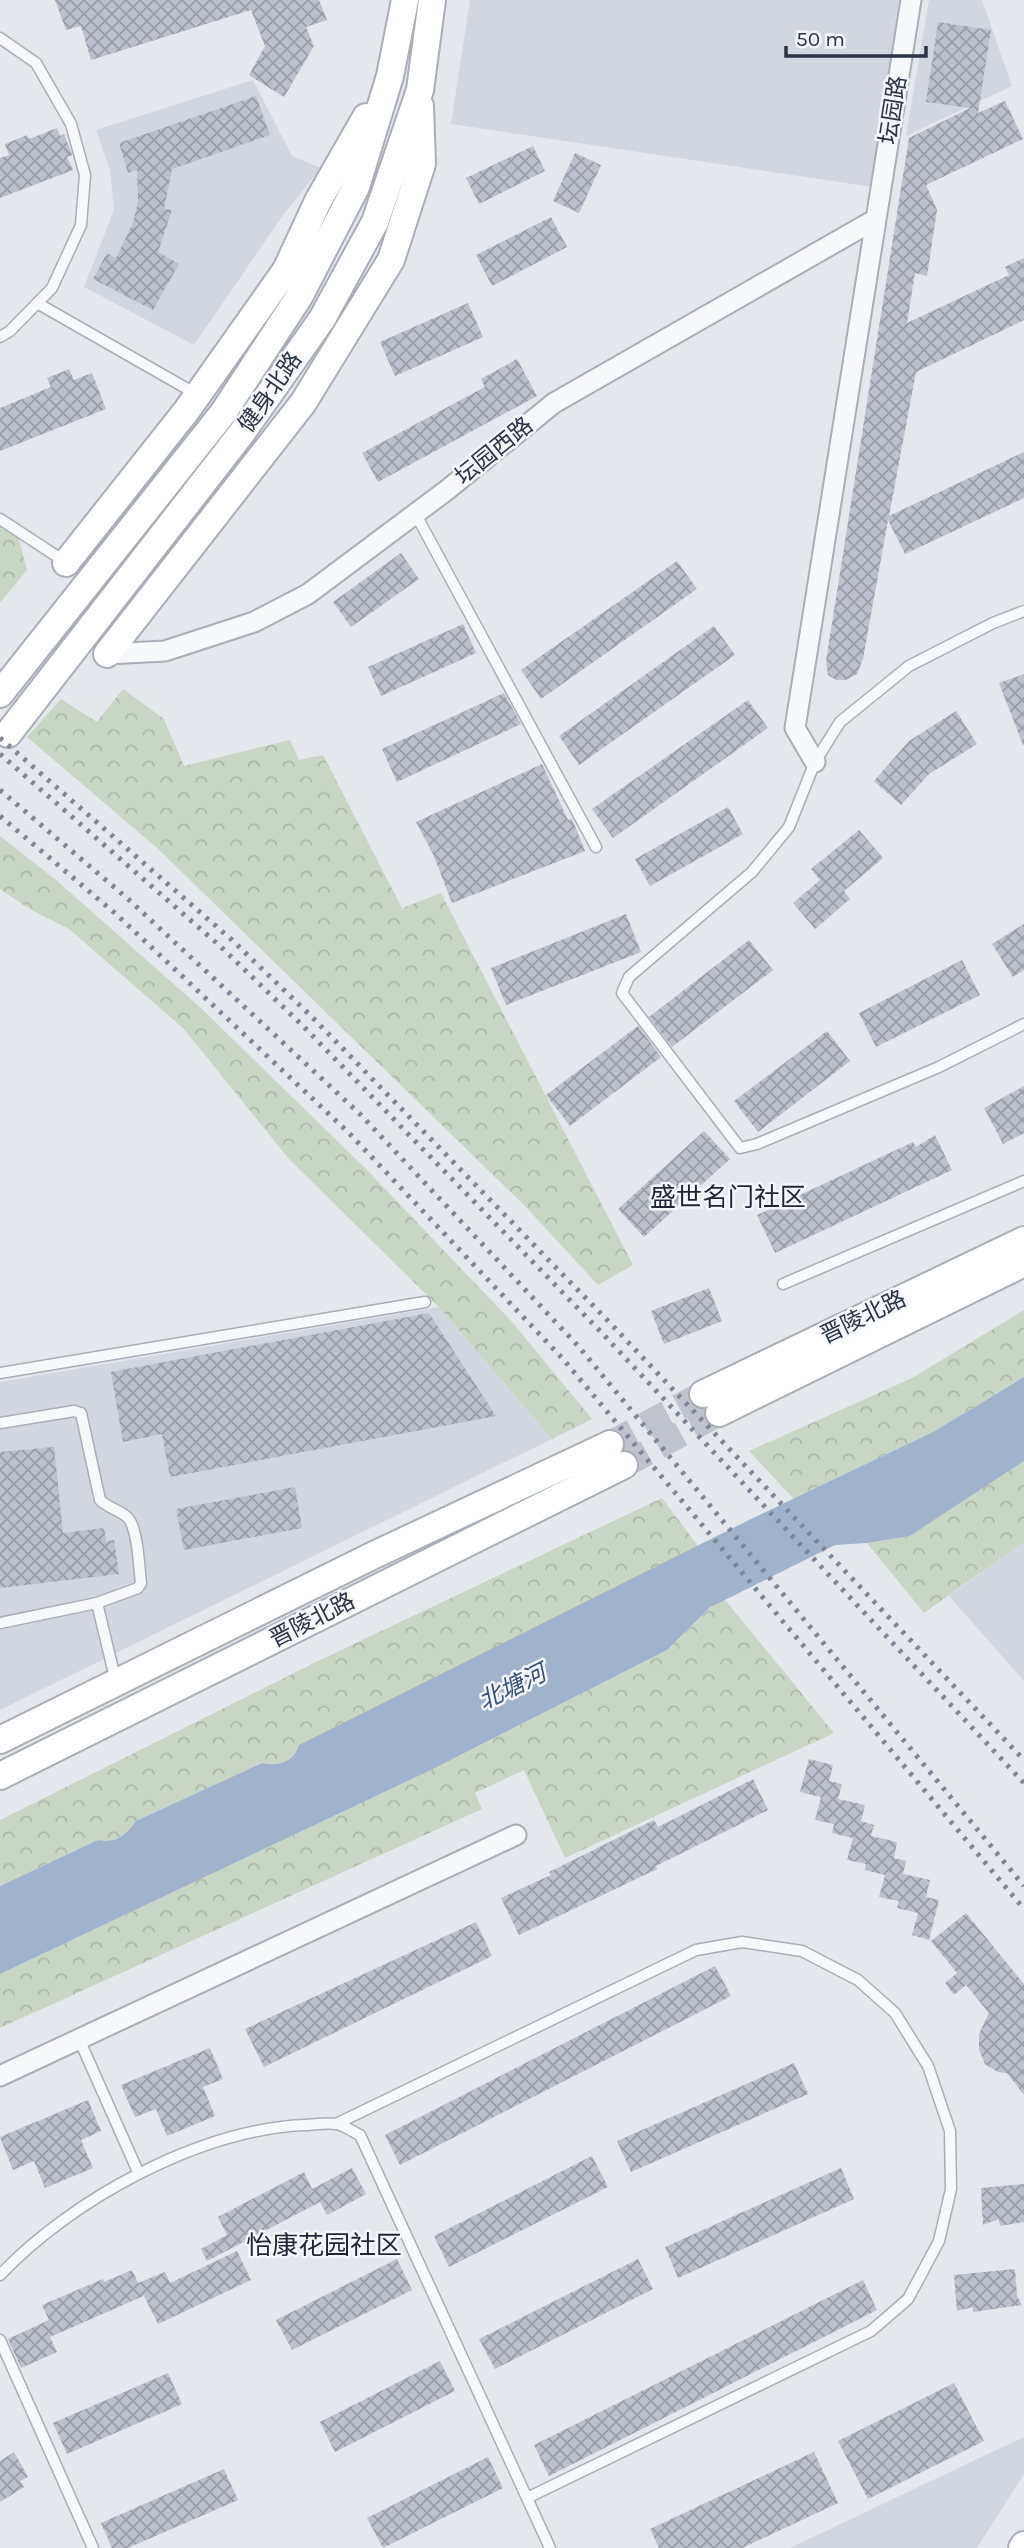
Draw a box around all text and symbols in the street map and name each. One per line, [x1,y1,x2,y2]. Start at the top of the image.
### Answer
scale bar [786,14,926,58]
text: 50 m [796,27,845,51]
street label: 坛园路 [874,74,912,146]
street label: 健身北路 [233,347,307,437]
street label: 坛园西路 [450,412,538,490]
district label: 盛世名门社区 [650,1182,806,1213]
street label: 晋陵北路 [816,1285,910,1349]
street label: 晋陵北路 [265,1587,359,1653]
water label: 北塘河 [474,1657,554,1715]
district label: 怡康花园社区 [246,2230,402,2261]

